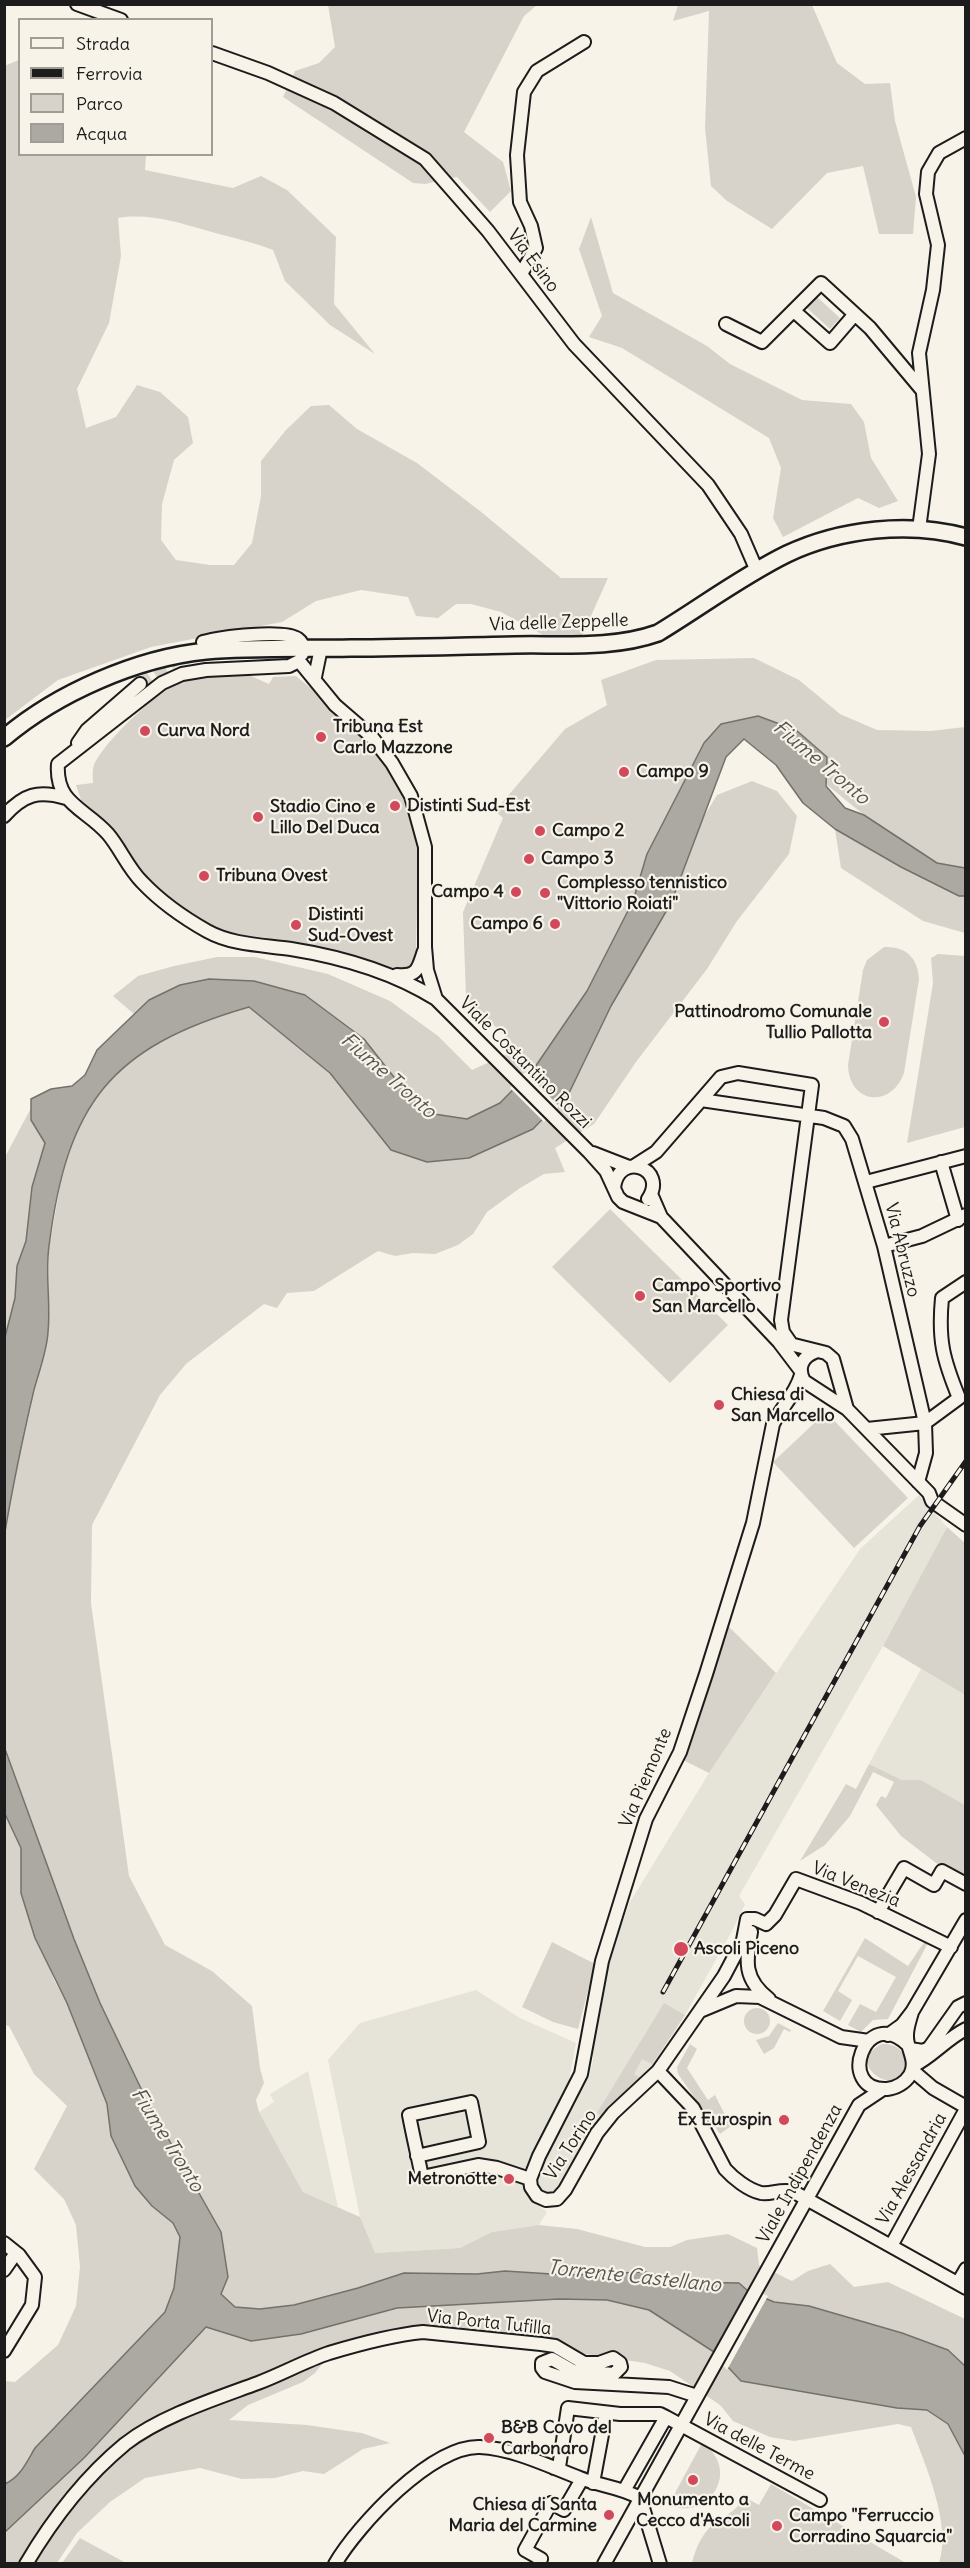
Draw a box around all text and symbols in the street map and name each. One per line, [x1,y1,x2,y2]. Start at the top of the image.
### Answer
legend [18,18,213,156]
text: Strada [76,32,130,55]
text: Ferrovia [76,62,143,85]
text: Parco [76,92,123,115]
text: Acqua [76,122,127,145]
street label: Via Esino [502,225,564,297]
street label: Via delle Zeppelle [489,610,629,636]
place label: Tribuna Est Carlo Mazzone [333,716,453,758]
water label: Fiume Tronto [768,716,874,810]
place label: Curva Nord [157,720,250,742]
marker: Curva Nord [138,724,152,738]
marker: Tribuna Est Carlo Mazzone [314,730,328,744]
place label: Campo 9 [636,761,709,783]
marker: Campo 9 [617,765,631,779]
place label: Distinti Sud-Est [407,795,530,817]
place label: Stadio Cino e Lillo Del Duca [270,796,380,838]
marker: Distinti Sud-Est [388,799,402,813]
marker: Stadio Cino e Lillo Del Duca [251,810,265,824]
place label: Campo 2 [552,820,624,842]
marker: Campo 2 [533,824,547,838]
place label: Campo 3 [541,848,614,870]
marker: Campo 3 [522,852,536,866]
place label: Tribuna Ovest [216,865,328,887]
marker: Tribuna Ovest [197,869,211,883]
place label: Complesso tennistico "Vittorio Roiati" [557,872,727,914]
place label: Campo 4 [431,881,504,903]
marker: Campo 4 [509,885,523,899]
marker: Complesso tennistico "Vittorio Roiati" [538,886,552,900]
place label: Distinti Sud-Ovest [308,904,393,946]
place label: Campo 6 [470,913,543,935]
marker: Campo 6 [548,917,562,931]
marker: Distinti Sud-Ovest [289,918,303,932]
street label: Viale Costantino Rozzi [455,993,595,1133]
place label: Pattinodromo Comunale Tullio Pallotta [674,1001,872,1044]
marker: Pattinodromo Comunale Tullio Pallotta [877,1015,891,1029]
water label: Fiume Tronto [336,1028,440,1124]
street label: Via Abruzzo [880,1201,924,1299]
place label: Campo Sportivo San Marcello [652,1275,781,1318]
marker: Campo Sportivo San Marcello [633,1289,647,1303]
place label: Chiesa di San Marcello [731,1384,835,1426]
marker: Chiesa di San Marcello [712,1398,726,1412]
street label: Via Piemonte [615,1725,677,1831]
street label: Via Venezia [809,1858,903,1912]
place label: Ascoli Piceno [694,1938,799,1960]
marker: Ascoli Piceno [672,1940,690,1958]
water label: Fiume Tronto [125,2083,209,2197]
street label: Viale Indipendenza [753,2101,847,2247]
street label: Via Torino [540,2106,602,2184]
place label: Ex Eurospin [677,2109,772,2131]
street label: Via Alessandria [872,2109,952,2229]
marker: Ex Eurospin [777,2113,791,2127]
place label: Metronotte [407,2168,497,2190]
marker: Metronotte [502,2172,516,2186]
water label: Torrente Castellano [546,2256,722,2298]
street label: Via Porta Tufilla [426,2306,552,2340]
street label: Via delle Terme [700,2409,818,2485]
place label: B&B Covo del Carbonaro [501,2417,612,2460]
marker: B&B Covo del Carbonaro [482,2431,496,2445]
marker: Monumento a Cecco d'Ascoli [686,2473,700,2487]
place label: Monumento a Cecco d'Ascoli [636,2489,750,2532]
place label: Chiesa di Santa Maria del Carmine [449,2494,597,2536]
place label: Campo "Ferruccio Corradino Squarcia" [789,2505,952,2548]
marker: Chiesa di Santa Maria del Carmine [602,2508,616,2522]
marker: Campo "Ferruccio Corradino Squarcia" [770,2519,784,2533]

